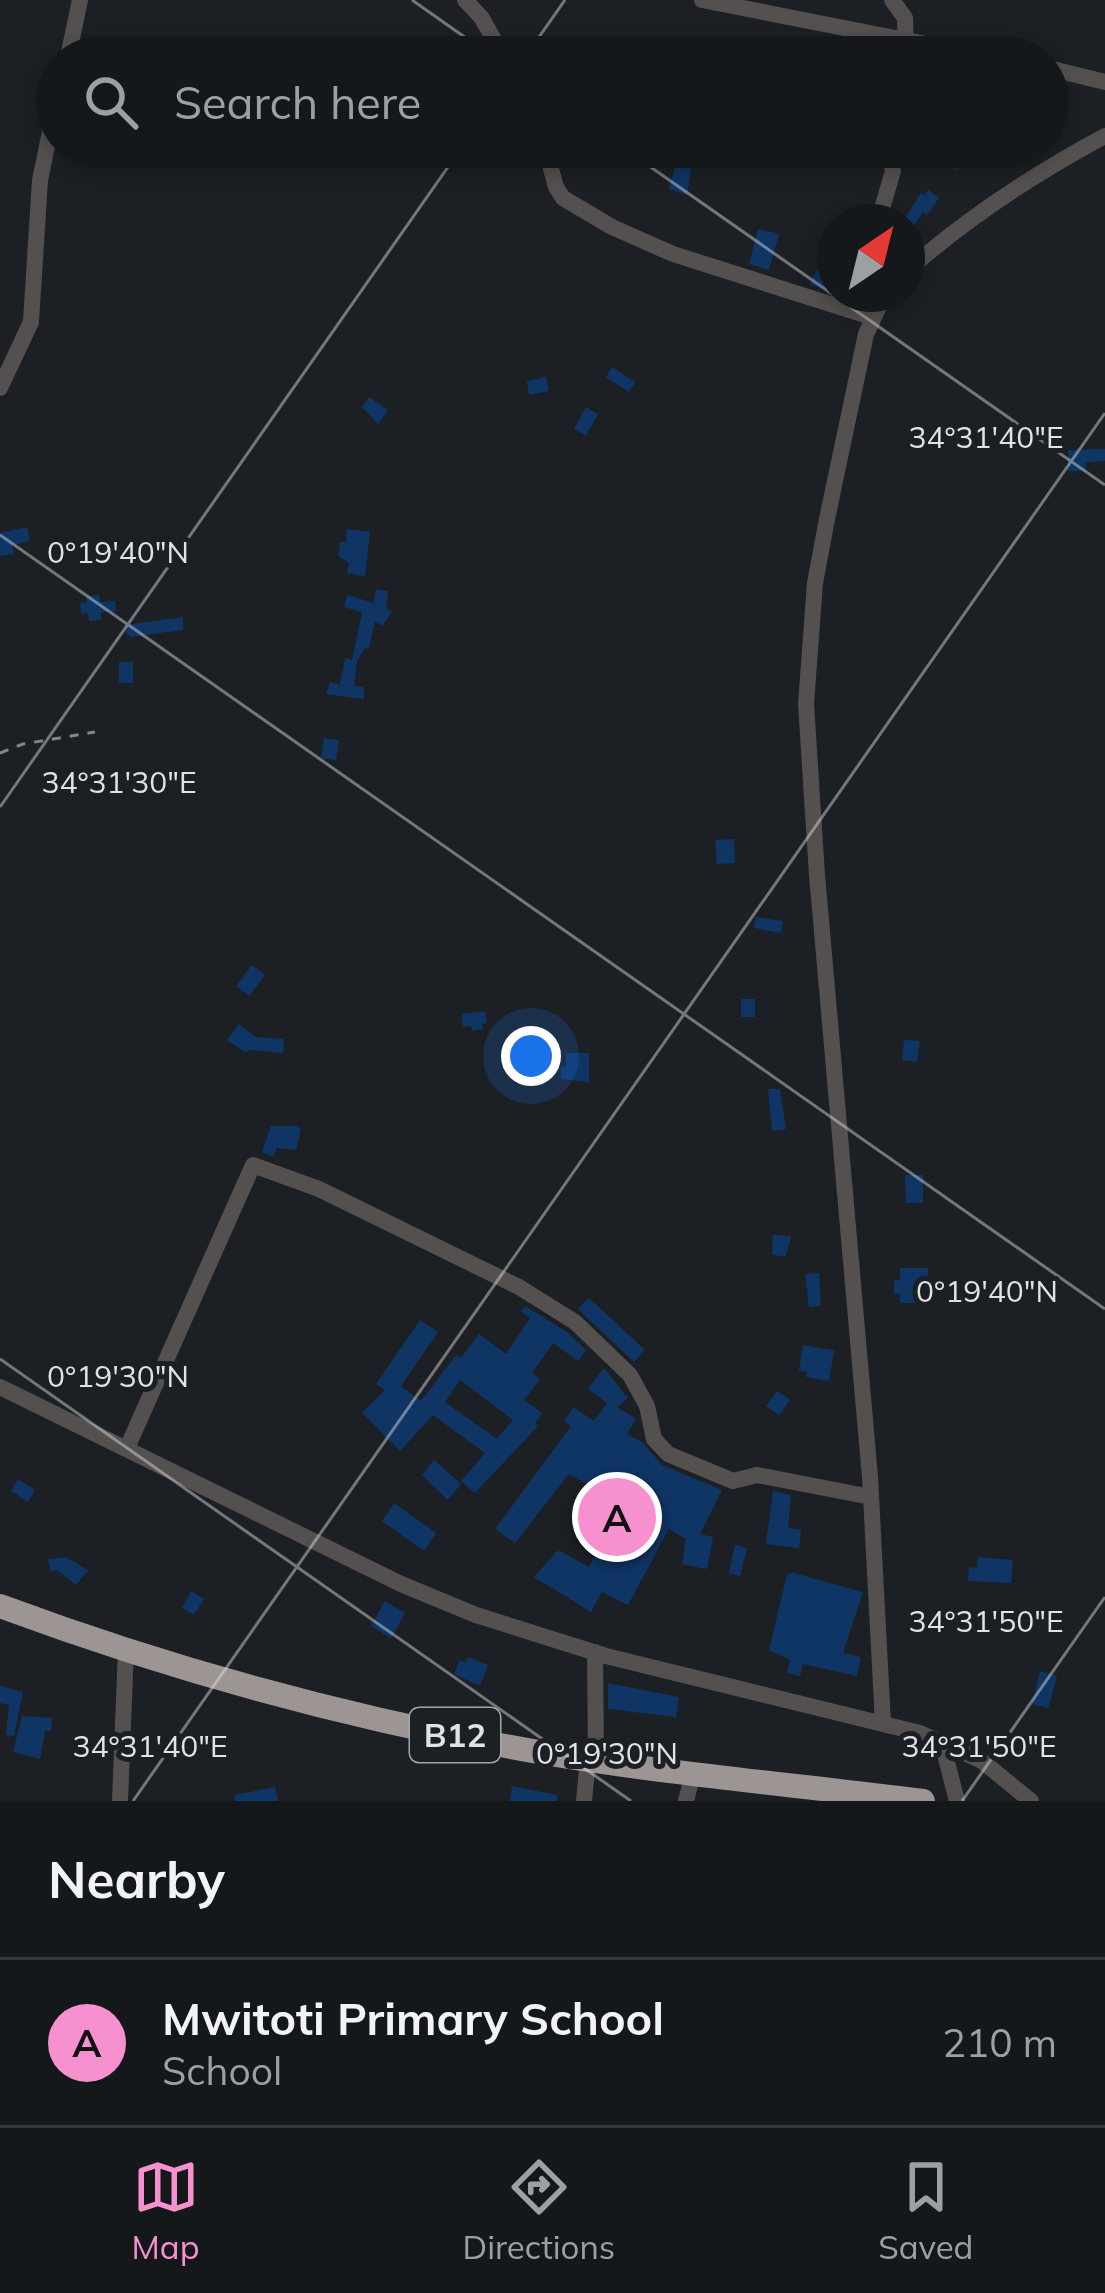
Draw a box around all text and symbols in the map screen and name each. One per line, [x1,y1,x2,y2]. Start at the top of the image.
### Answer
search box [36,36,1069,168]
icon: search [78,69,144,135]
text: Search here [174,74,421,130]
north arrow [817,204,925,312]
text: 34°31'40"E [908,418,1064,456]
text: 0°19'40"N [47,533,189,571]
text: 34°31'30"E [41,763,197,801]
your location [501,1026,561,1086]
text: 0°19'40"N [916,1272,1058,1310]
text: 0°19'30"N [47,1357,189,1395]
pin: A [578,1472,656,1562]
text: 34°31'50"E [908,1602,1064,1640]
road number: B12 [410,1708,500,1762]
text: 34°31'40"E [72,1727,228,1765]
text: 34°31'50"E [901,1727,1057,1765]
text: 0°19'30"N [536,1734,678,1772]
text: Nearby [48,1847,225,1911]
text: Mwitoti Primary School [162,1990,664,2046]
text: A [72,2018,102,2067]
text: 210 m [942,2018,1057,2067]
text: School [162,2046,282,2095]
tab: Map [132,2154,199,2267]
tab: Directions [463,2154,615,2267]
tab: Saved [878,2154,973,2267]

